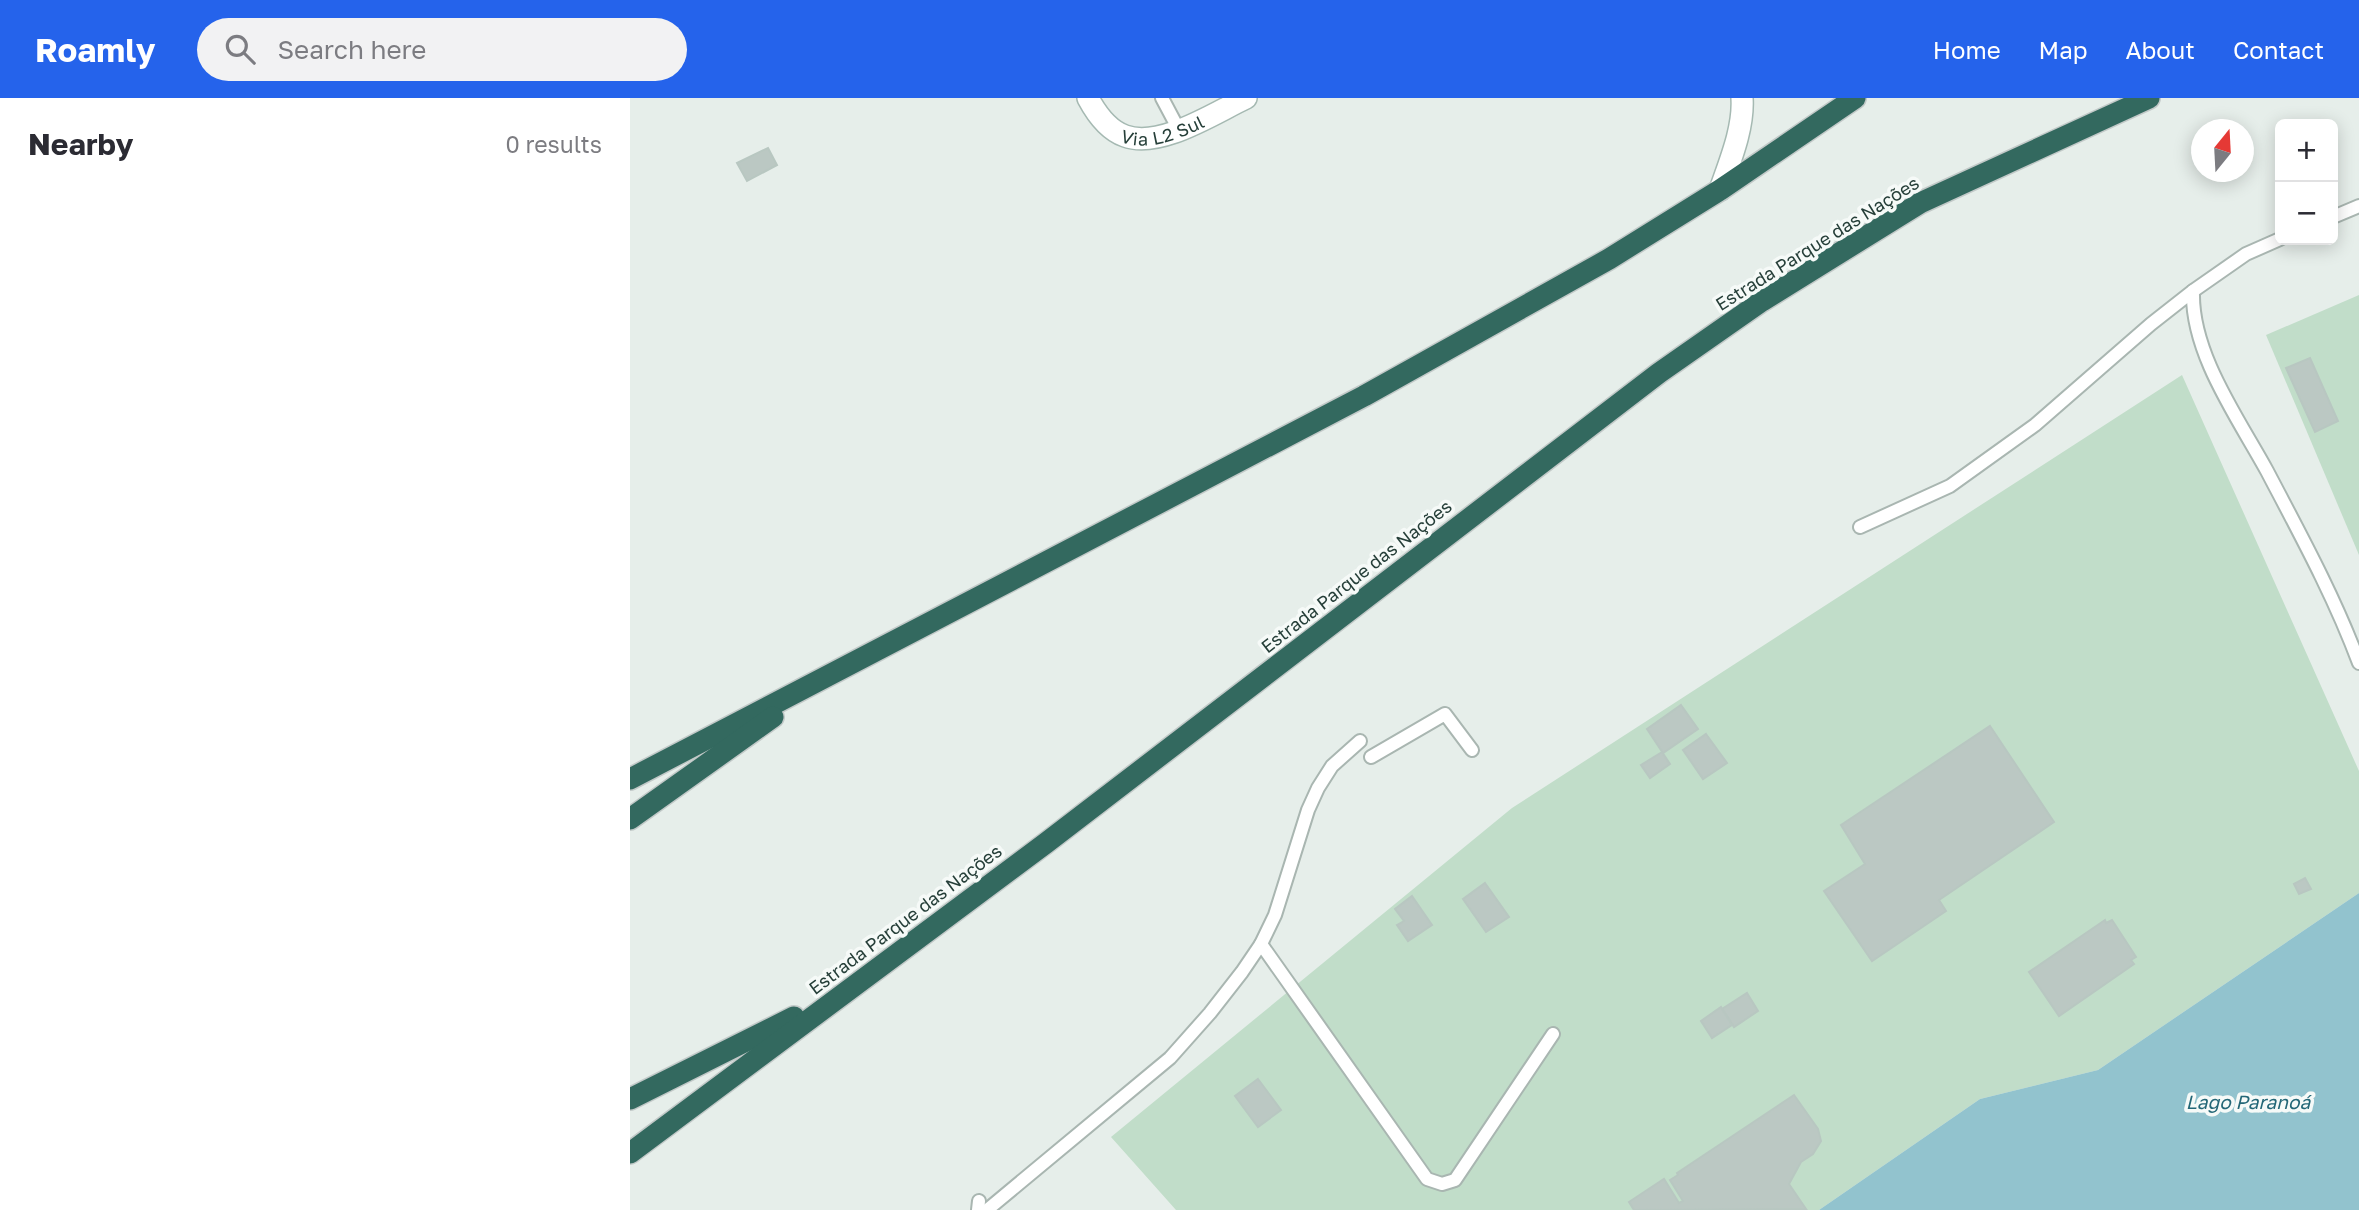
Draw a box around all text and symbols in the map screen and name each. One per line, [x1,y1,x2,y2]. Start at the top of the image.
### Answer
search box [197,18,687,81]
text: Roamly [35,30,155,69]
icon: search [221,30,259,68]
text: Search here [277,34,426,65]
text: Home [1933,35,2001,64]
text: Map [2039,35,2088,64]
text: About [2126,35,2195,64]
text: Contact [2233,35,2324,64]
street label: Via L2 Sul [1118,110,1208,150]
north arrow [2191,119,2254,182]
map controls [2275,119,2338,245]
button: + [2275,119,2338,182]
text: Nearby [28,126,133,162]
text: 0 results [506,130,602,158]
street label: Estrada Parque das Nações [1711,171,1923,315]
button: − [2275,182,2338,245]
street label: Estrada Parque das Nações [1256,495,1456,657]
street label: Estrada Parque das Nações [804,839,1006,999]
water label: Lago Paranoá [2186,1090,2312,1113]

